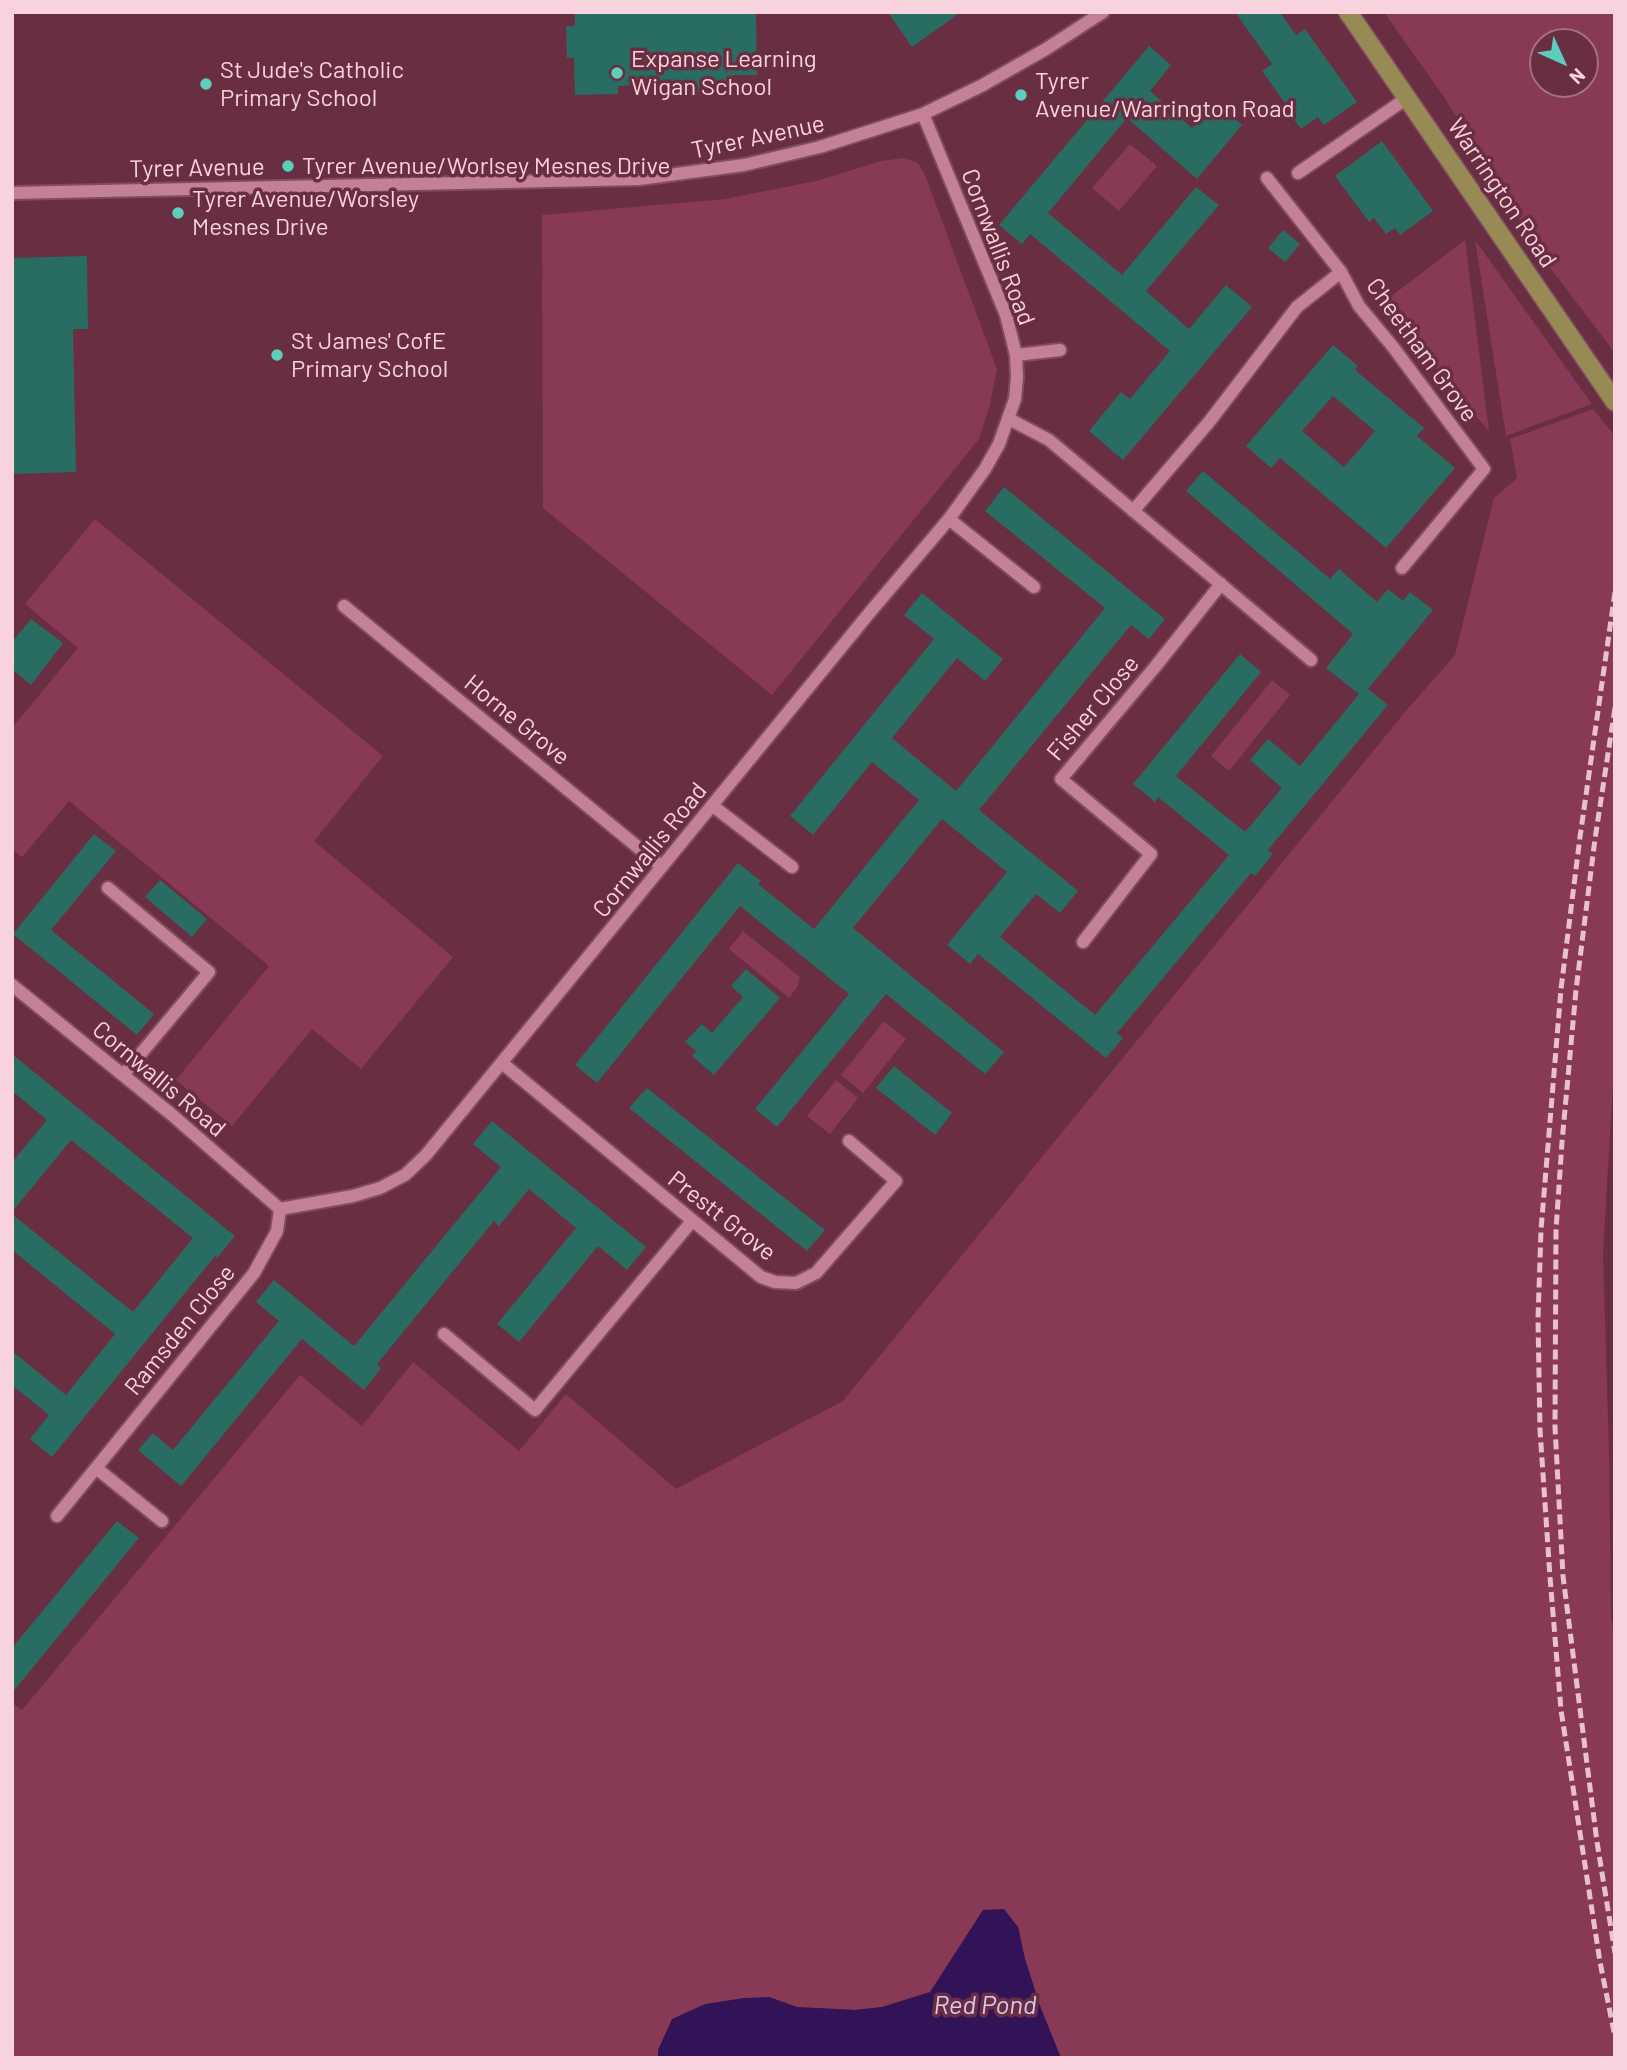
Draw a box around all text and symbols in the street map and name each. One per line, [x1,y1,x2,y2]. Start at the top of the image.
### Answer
north arrow [1529,28,1599,98]
place label: Expanse Learning Wigan School [631,45,817,101]
place label: St Jude's Catholic Primary School [220,56,404,112]
text: N [1565,64,1590,89]
marker: Expanse Learning Wigan School [609,65,625,81]
place label: Tyrer Avenue/Warrington Road [1035,67,1295,123]
marker: St Jude's Catholic Primary School [198,76,214,92]
marker: Tyrer Avenue/Warrington Road [1013,87,1029,103]
street label: Tyrer Avenue [689,109,827,165]
street label: Warrington Road [1441,113,1563,273]
street label: Tyrer Avenue [129,152,265,184]
place label: Tyrer Avenue/Worlsey Mesnes Drive [302,152,670,180]
marker: Tyrer Avenue/Worlsey Mesnes Drive [280,158,296,174]
street label: Cornwallis Road [955,165,1041,329]
place label: Tyrer Avenue/Worsley Mesnes Drive [192,185,419,241]
marker: Tyrer Avenue/Worsley Mesnes Drive [170,205,186,221]
street label: Cheetham Grove [1360,272,1484,428]
place label: St James' CofE Primary School [291,327,448,383]
marker: St James' CofE Primary School [269,347,285,363]
street label: Fisher Close [1041,650,1145,766]
street label: Horne Grove [458,669,576,771]
street label: Cornwallis Road [587,777,713,923]
street label: Cornwallis Road [87,1015,231,1143]
street label: Prestt Grove [662,1165,782,1267]
street label: Ramsden Close [119,1259,241,1401]
water label: Red Pond [934,1989,1036,2021]

